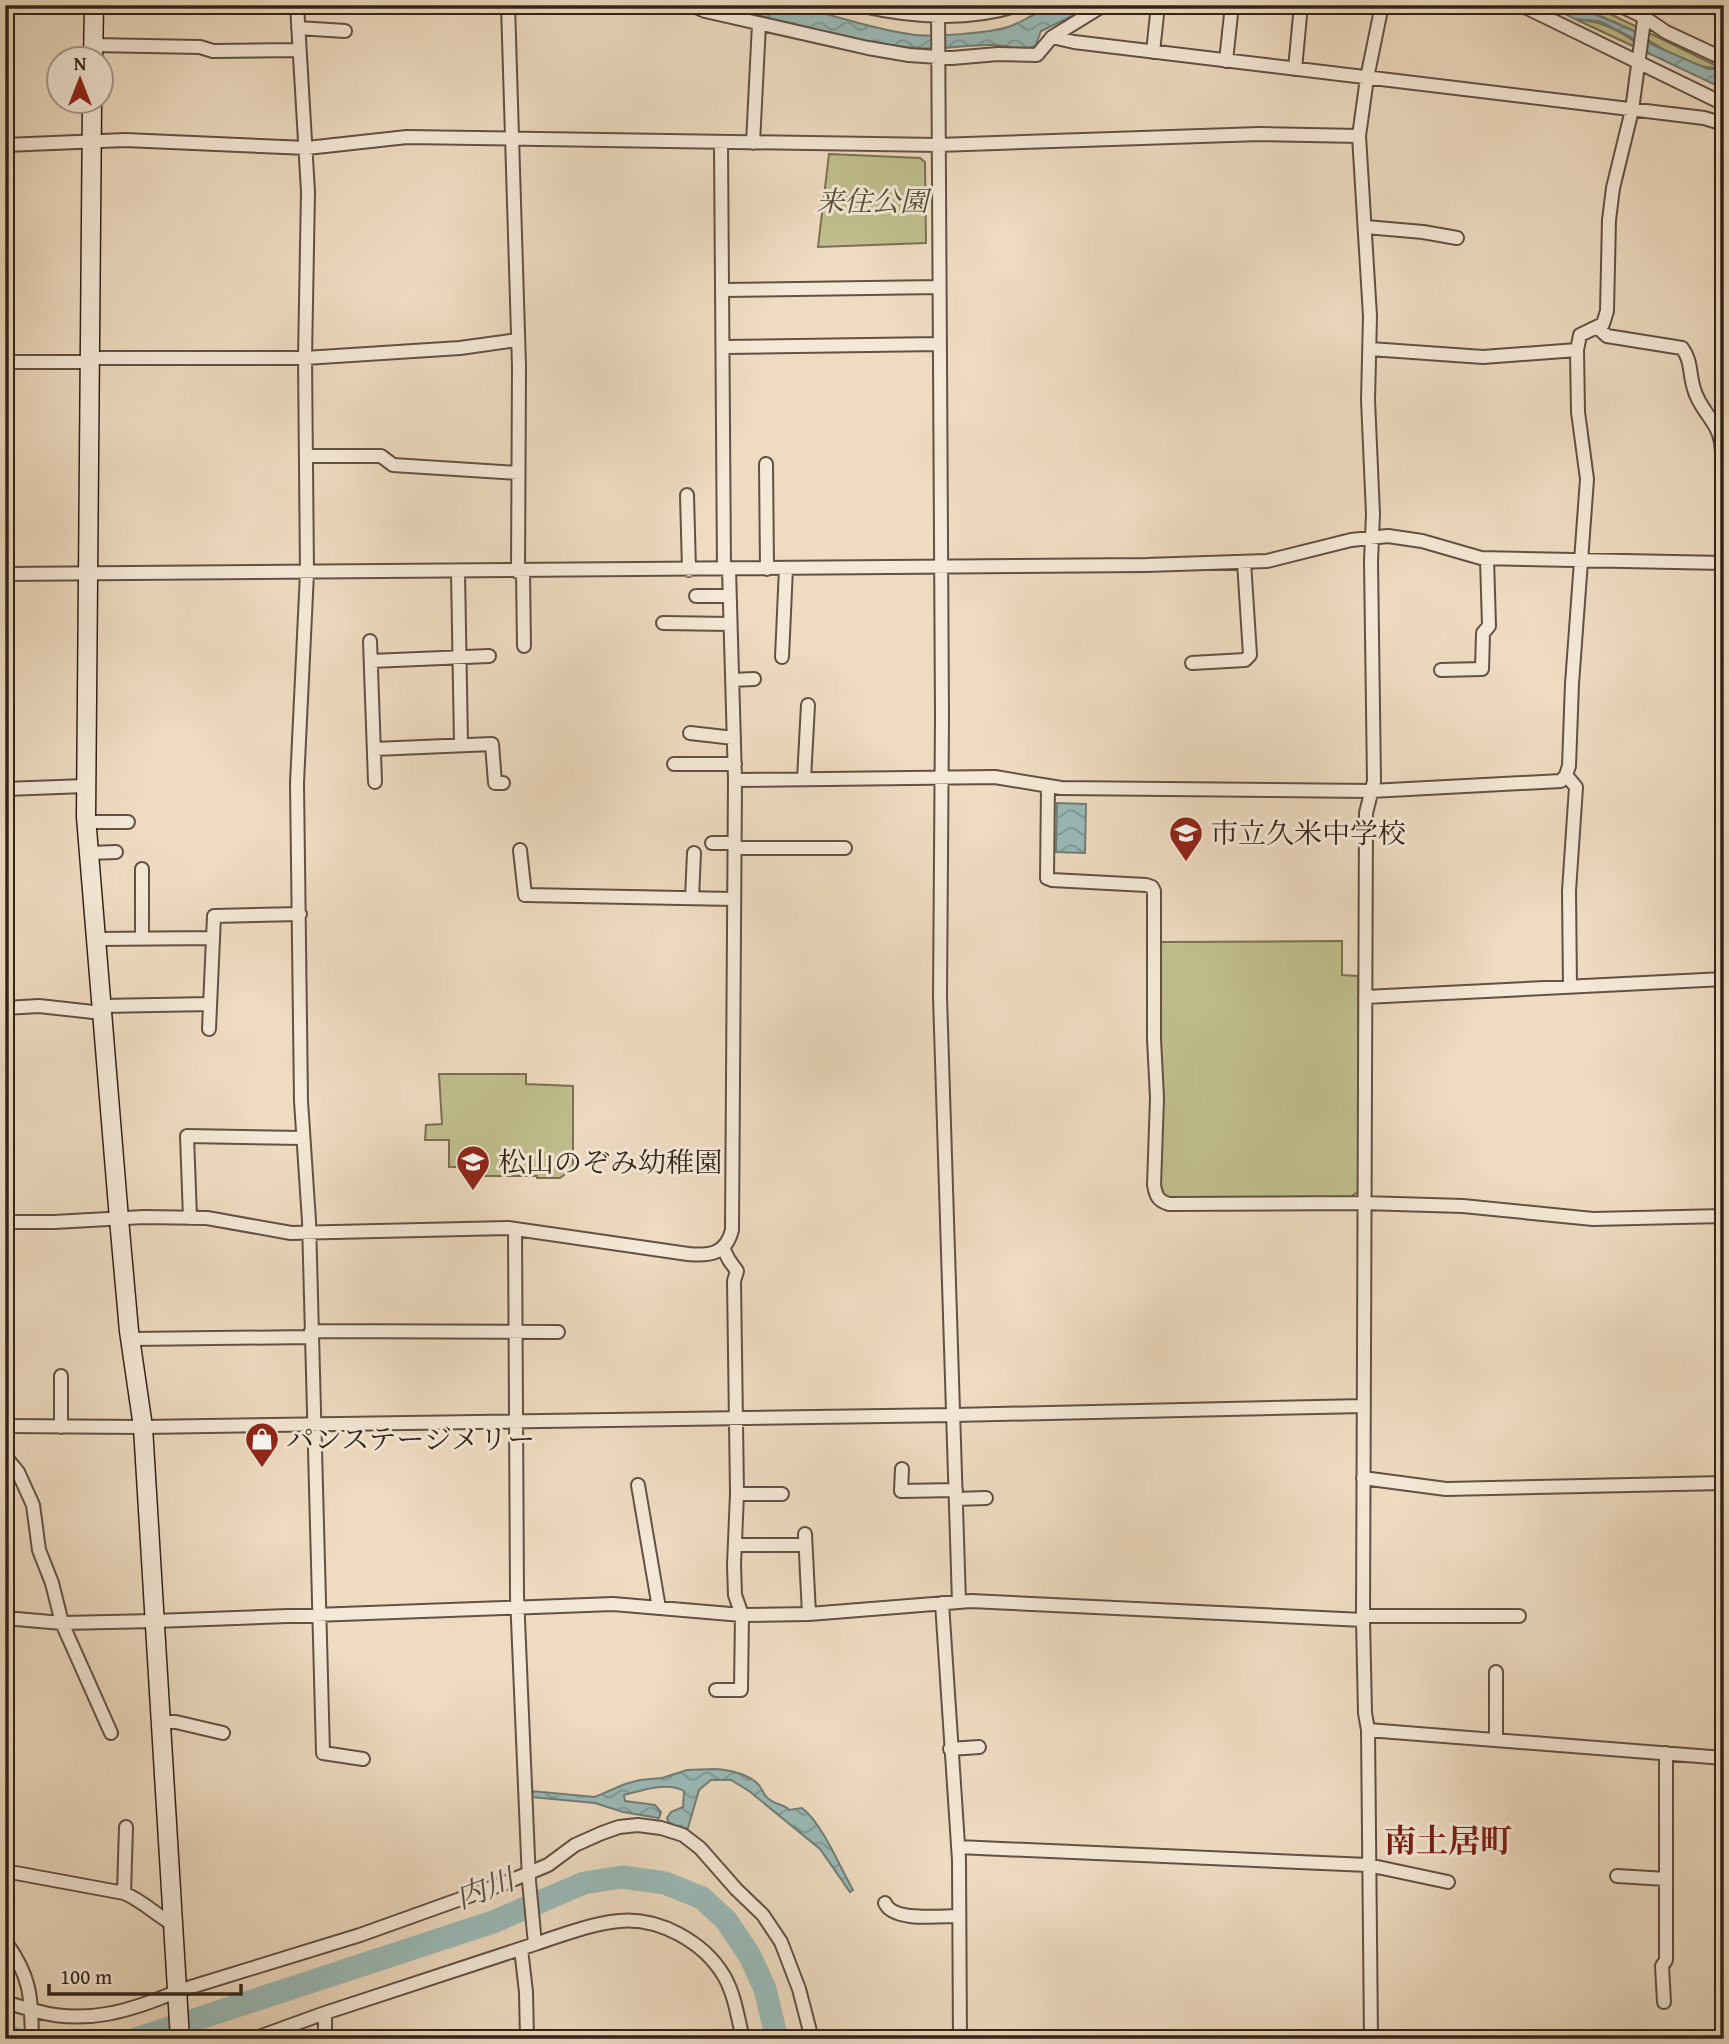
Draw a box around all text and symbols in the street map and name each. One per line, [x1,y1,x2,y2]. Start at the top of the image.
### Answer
north arrow [46,46,116,116]
text: N [74,49,87,77]
park label: 来住公園 [816,180,932,221]
place label: 市立久米中学校 [1210,812,1406,853]
school or university icon: 市立久米中学校 [1167,814,1205,863]
place label: 松山のぞみ幼稚園 [498,1141,722,1182]
school or university icon: 松山のぞみ幼稚園 [454,1143,492,1192]
place label: パンステージメリー [286,1418,535,1459]
shop icon: パンステージメリー [243,1420,281,1469]
district label: 南土居町 [1384,1817,1512,1864]
water label: 内川 [449,1856,523,1919]
scale bar [49,1953,242,1997]
text: 100 m [60,1961,112,1992]

